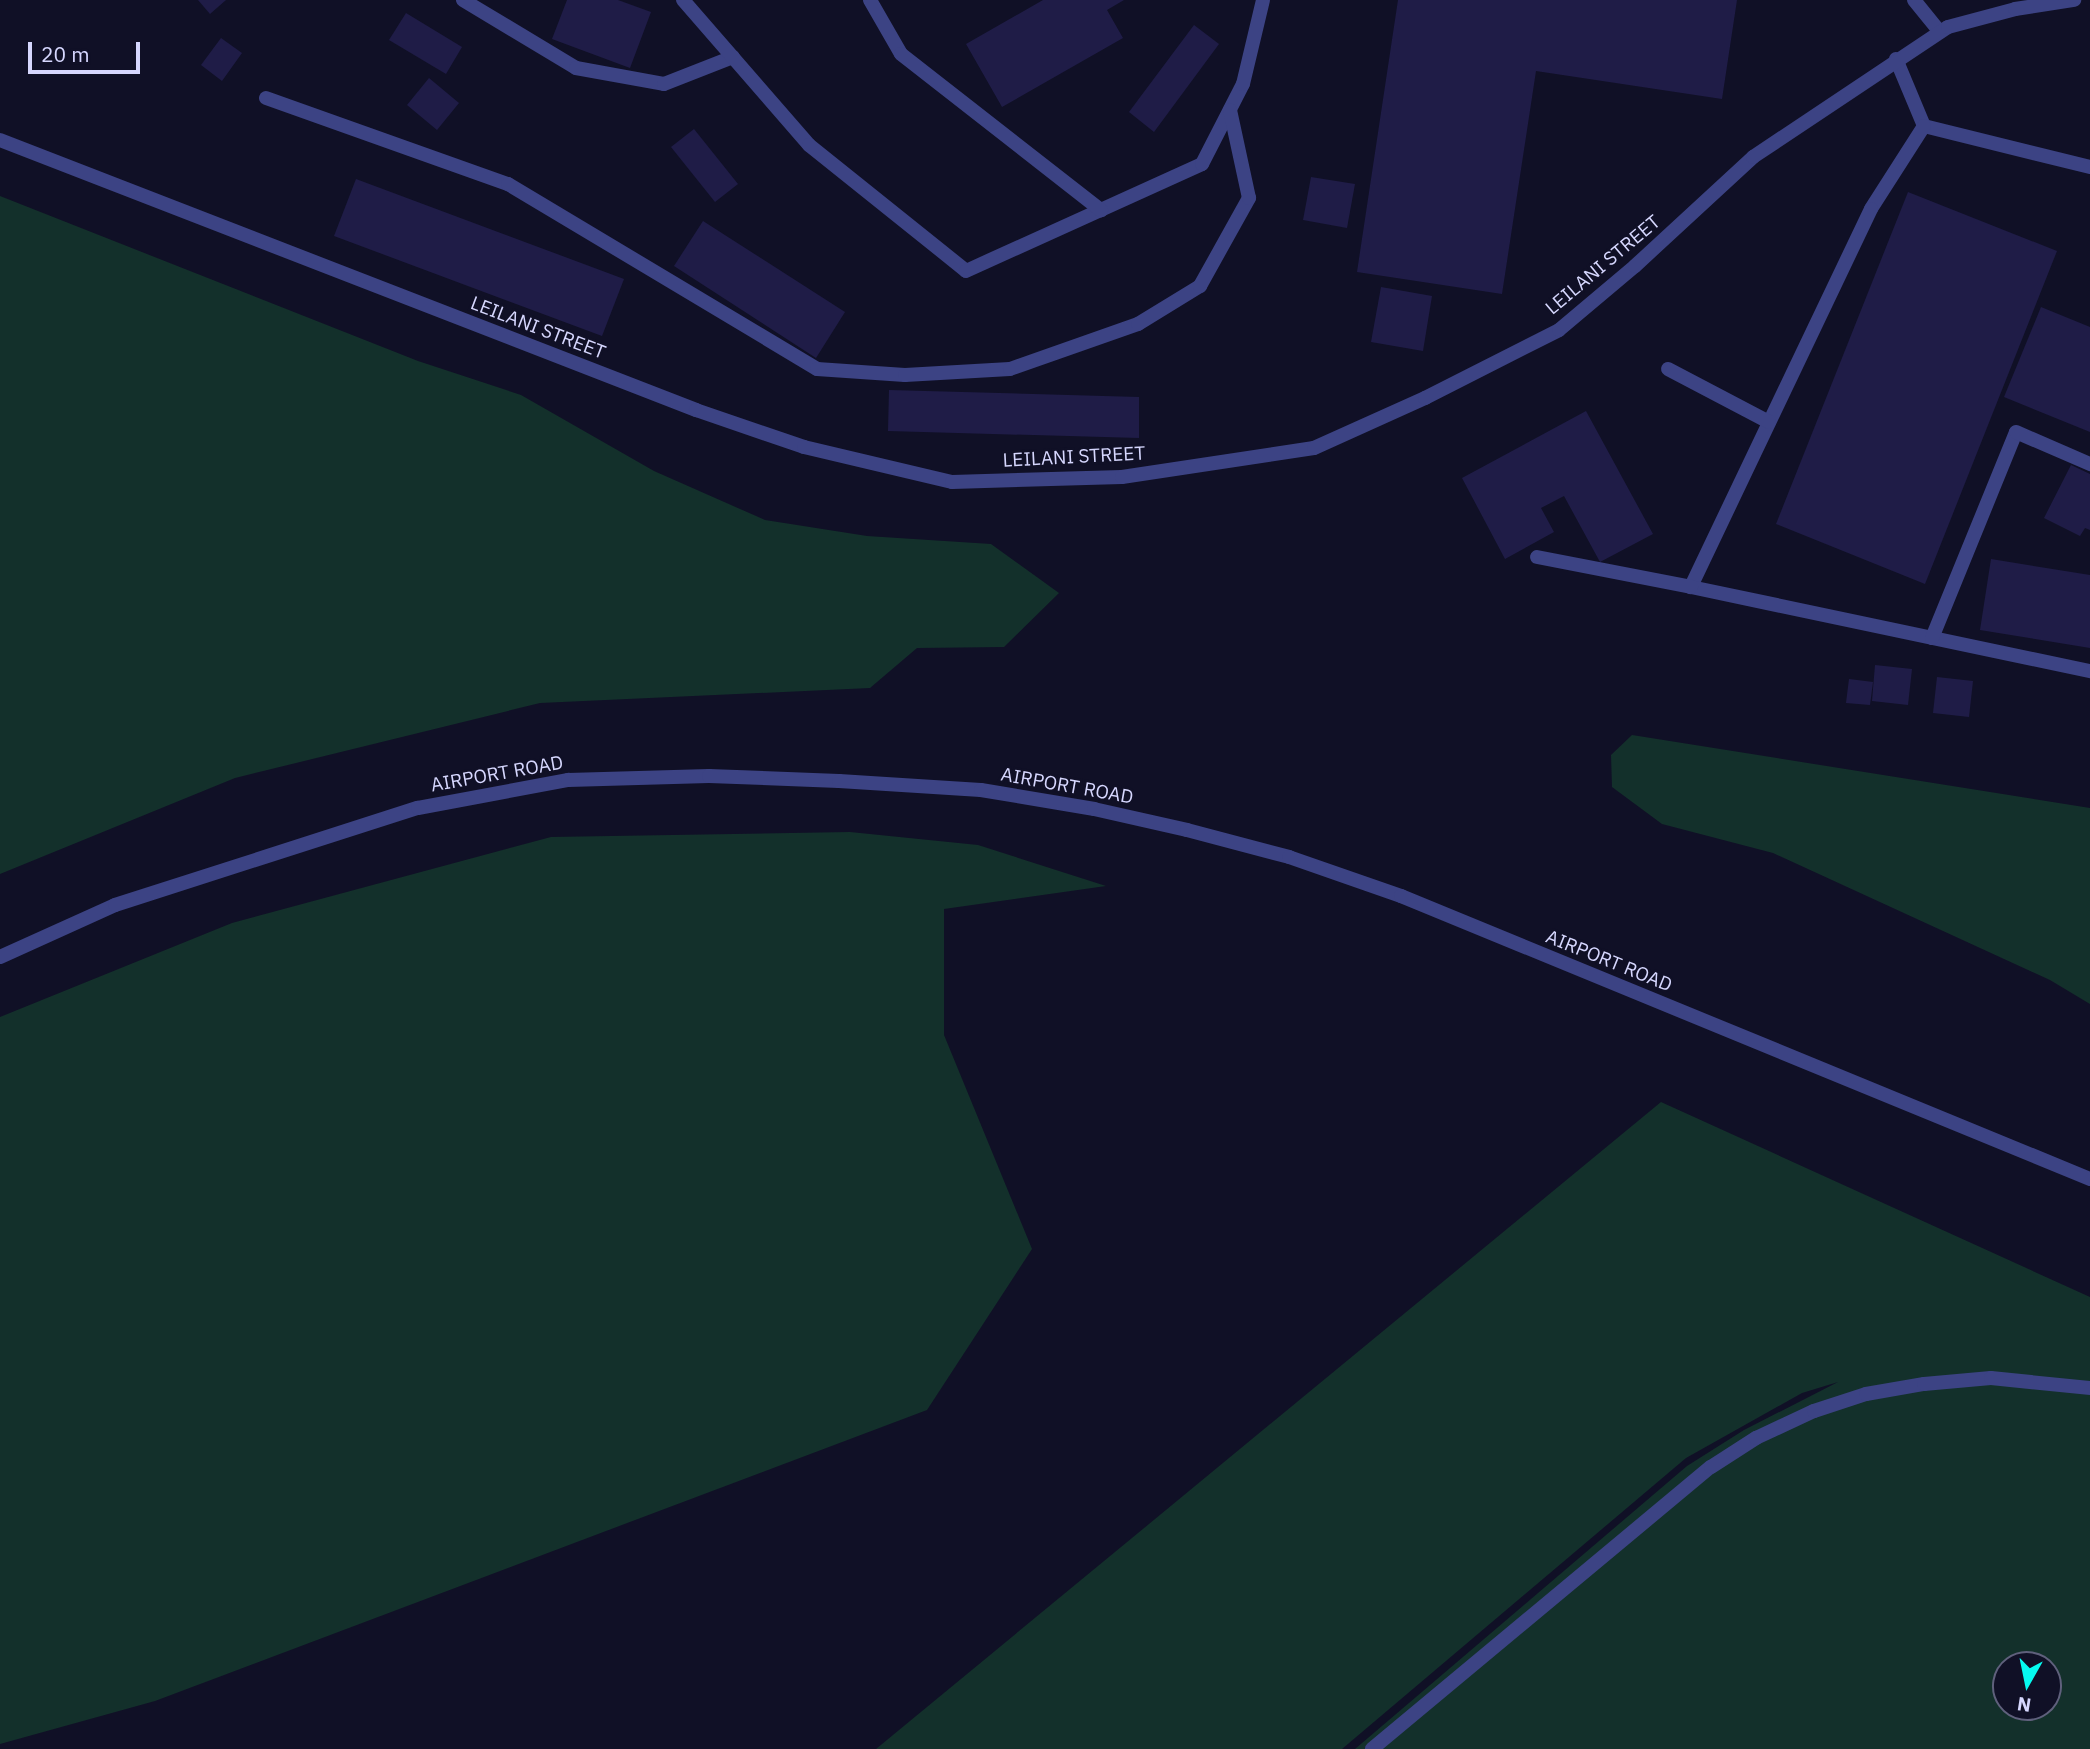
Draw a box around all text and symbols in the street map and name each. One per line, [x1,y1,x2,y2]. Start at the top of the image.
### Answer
scale bar [32,28,144,72]
text: 20 m [41,40,90,68]
street label: LEILANI STREET [1541,210,1665,320]
street label: LEILANI STREET [467,292,609,364]
street label: LEILANI STREET [1002,442,1146,472]
street label: AIRPORT ROAD [429,751,565,797]
street label: AIRPORT ROAD [999,763,1135,809]
street label: AIRPORT ROAD [1543,925,1675,997]
north arrow [1992,1651,2062,1721]
text: N [2015,1692,2033,1718]

